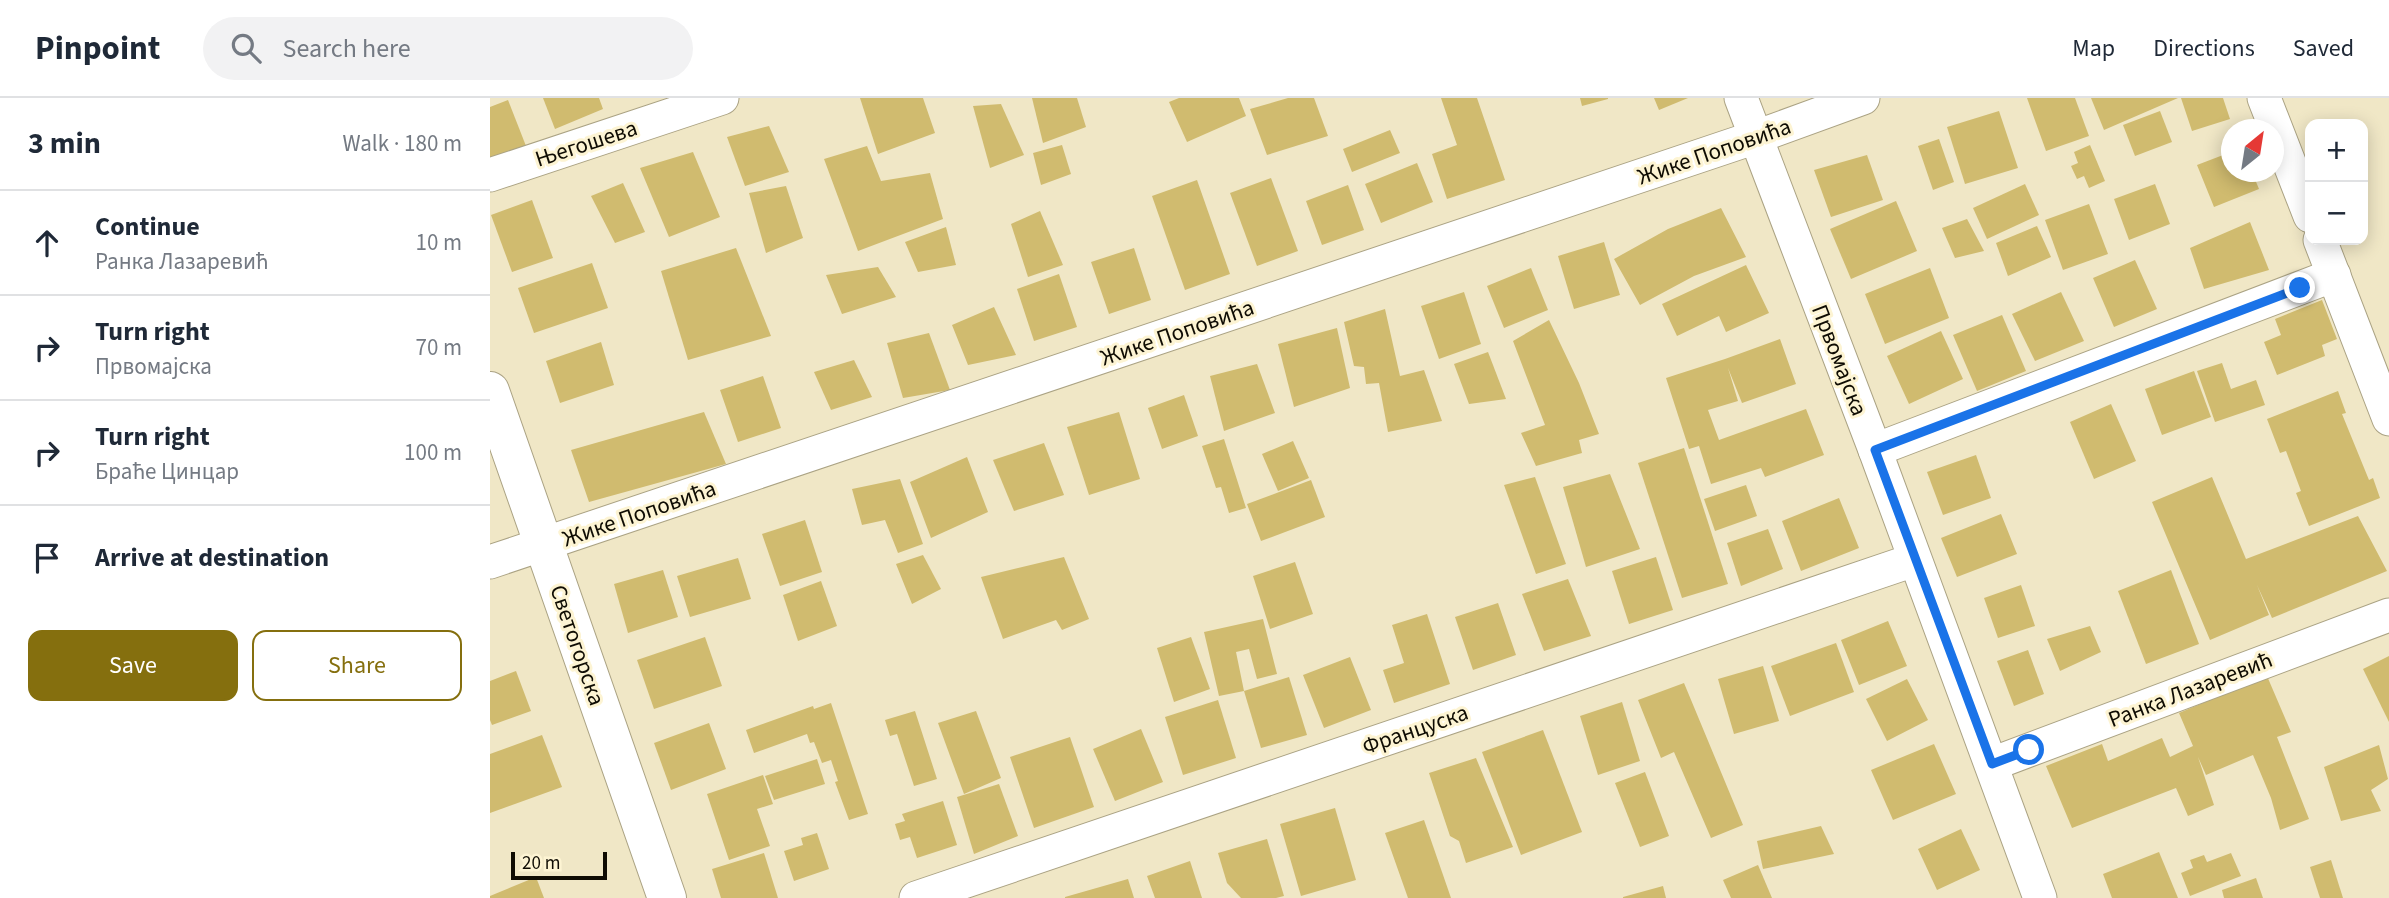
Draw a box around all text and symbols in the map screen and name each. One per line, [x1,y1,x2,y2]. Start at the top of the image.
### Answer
search box [203,17,693,80]
text: Pinpoint [35,25,161,72]
icon: search [227,29,265,67]
text: Search here [283,30,411,67]
text: Map [2072,31,2115,66]
text: Directions [2153,31,2255,66]
text: Saved [2293,31,2354,66]
street label: Жике Поповића [1633,110,1795,193]
street label: Његошева [531,111,641,175]
north arrow [2221,119,2284,182]
map controls [2305,119,2368,245]
button: + [2305,119,2368,182]
text: 3 min [28,122,101,165]
text: Walk · 180 m [343,127,462,160]
button: − [2305,182,2368,245]
text: Continue [95,208,200,245]
icon: ahead [28,224,66,262]
text: 10 m [415,226,462,259]
text: Ранка Лазаревић [95,245,268,278]
route end [2284,272,2315,303]
street label: Жике Поповића [1096,291,1258,374]
street label: Првомајска [1803,300,1876,421]
text: Turn right [95,313,210,350]
icon: right [28,329,66,367]
text: 70 m [415,331,462,364]
text: Првомајска [95,350,212,383]
text: Turn right [95,418,210,455]
icon: right [28,434,66,472]
text: 100 m [404,436,462,469]
text: Браће Цинцар [95,455,239,488]
street label: Жике Поповића [558,472,720,555]
icon: arrive [28,539,66,577]
text: Arrive at destination [95,539,329,576]
street label: Светогорска [541,580,614,710]
button: Save [28,630,238,701]
button: Share [252,630,462,701]
street label: Ранка Лазаревић [2103,643,2277,736]
street label: Француска [1358,696,1473,763]
route start [2013,734,2044,765]
scale bar [511,849,607,881]
text: 20 m [522,850,560,877]

